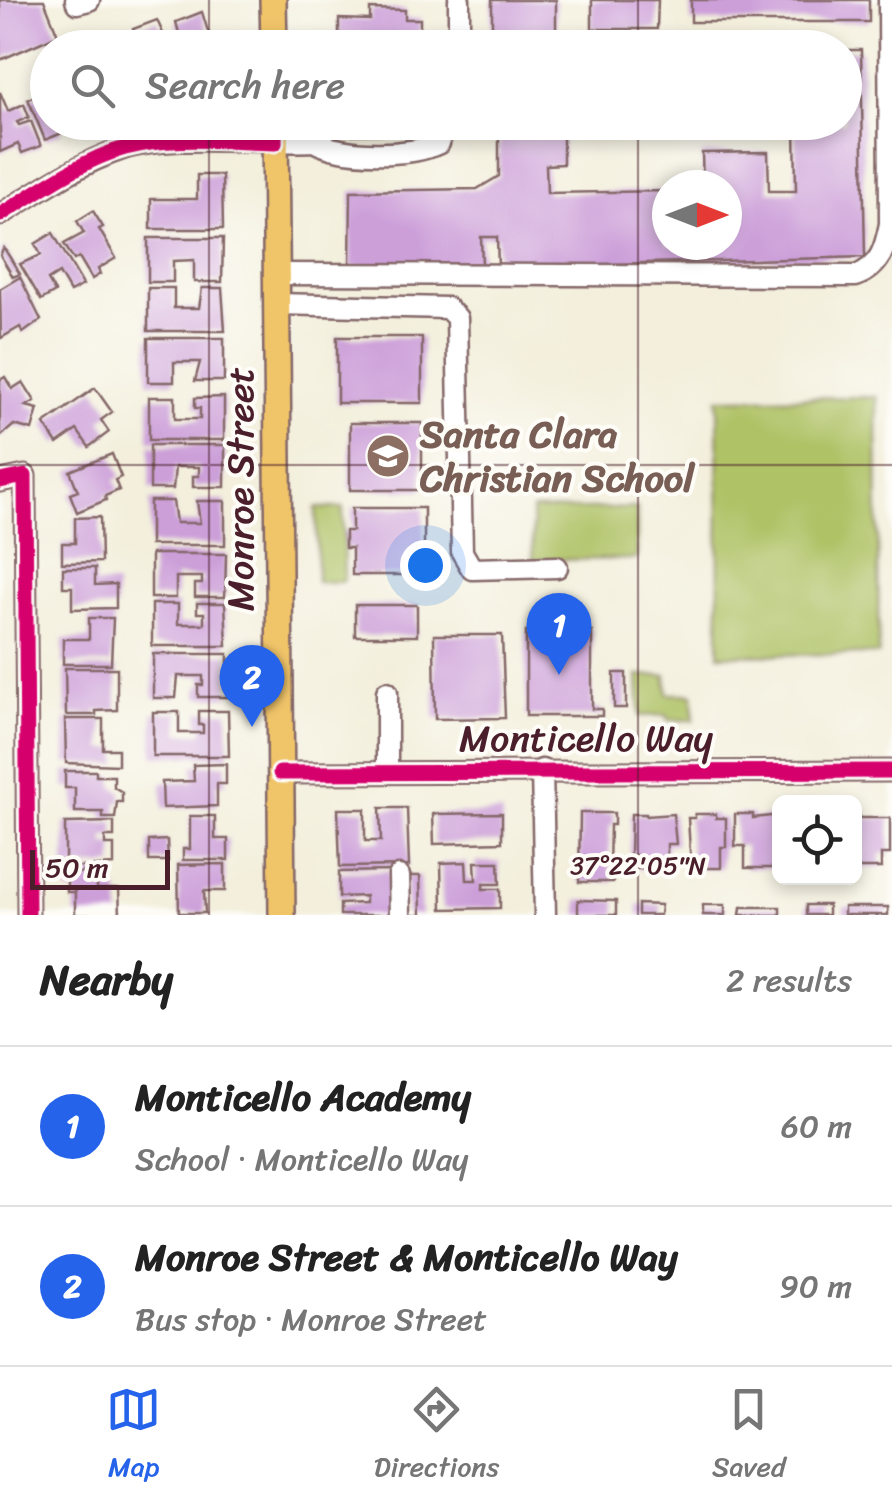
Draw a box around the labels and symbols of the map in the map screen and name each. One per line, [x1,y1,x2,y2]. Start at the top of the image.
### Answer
north arrow [652,170,742,260]
street label: Monroe Street [207,367,274,611]
place label: Santa Clara Christian School [419,401,696,512]
school or university icon: Santa Clara Christian School [365,433,411,479]
your location [400,540,451,591]
pin: 1 [526,592,592,675]
pin: 2 [220,644,284,727]
street label: Monticello Way [459,705,713,772]
text: 37°22'05"N [570,843,706,888]
scale bar [30,845,170,890]

